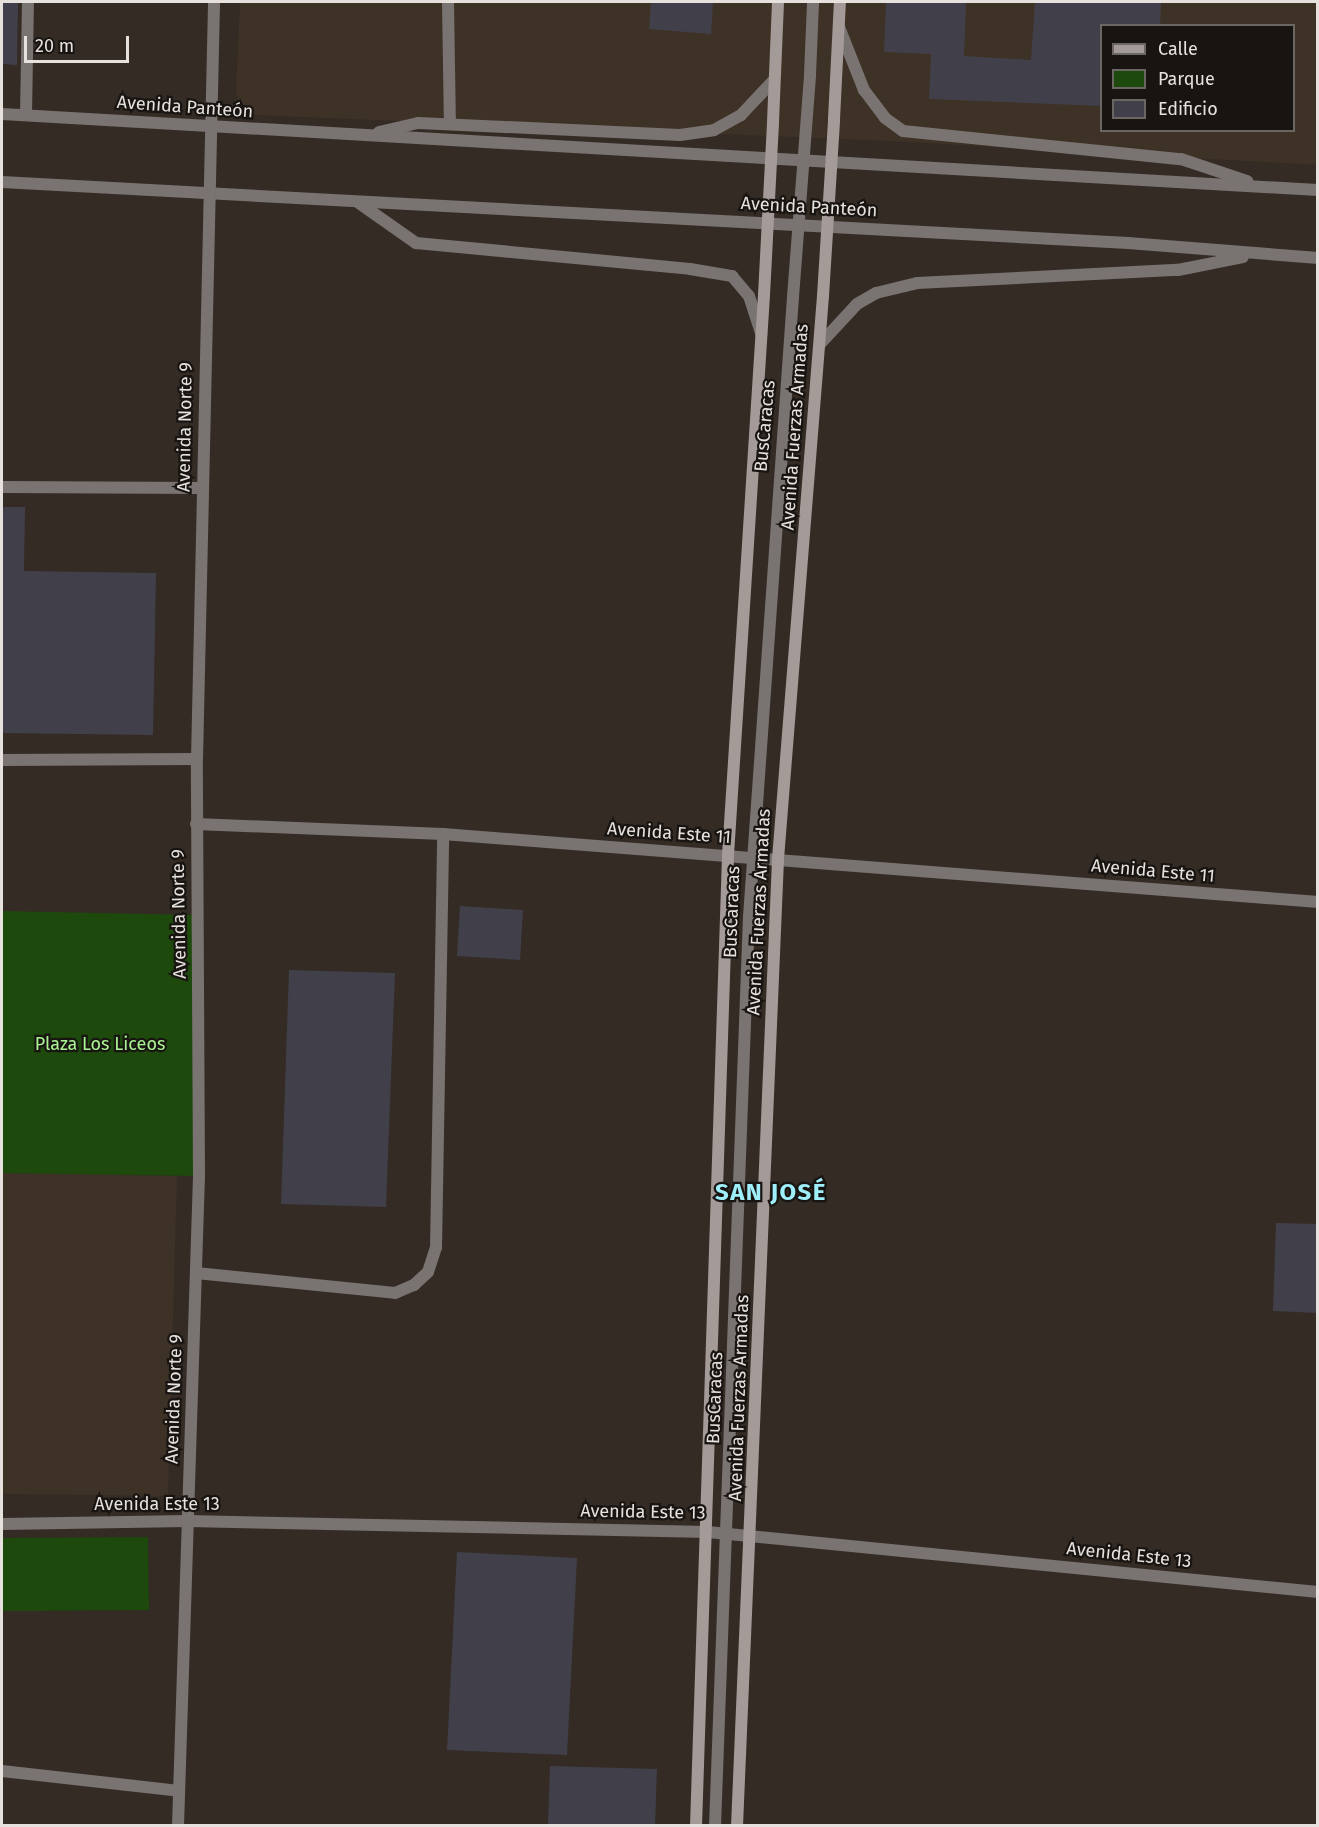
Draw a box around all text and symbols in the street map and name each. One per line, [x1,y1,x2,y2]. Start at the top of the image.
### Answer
scale bar [27,24,132,62]
legend [1100,24,1295,132]
text: 20 m [35,35,74,57]
text: Calle [1158,38,1198,60]
text: Parque [1158,68,1215,90]
street label: Avenida Panteón [116,91,254,123]
text: Edificio [1158,98,1218,120]
street label: Avenida Panteón [740,193,878,221]
street label: Avenida Fuerzas Armadas [777,323,813,531]
street label: Avenida Norte 9 [173,362,197,492]
street label: BusCaracas [750,379,780,473]
street label: Avenida Fuerzas Armadas [743,808,775,1016]
street label: Avenida Este 11 [606,818,732,848]
street label: Avenida Norte 9 [167,849,191,979]
street label: Avenida Este 11 [1090,855,1216,887]
street label: BusCaracas [720,866,744,958]
park label: Plaza Los Liceos [35,1033,165,1055]
district label: SAN JOSÉ [715,1179,827,1207]
street label: Avenida Fuerzas Armadas [725,1294,753,1502]
street label: Avenida Norte 9 [161,1334,187,1464]
street label: BusCaracas [703,1352,727,1444]
street label: Avenida Este 13 [94,1493,220,1515]
street label: Avenida Este 13 [580,1500,706,1524]
street label: Avenida Este 13 [1066,1538,1192,1572]

